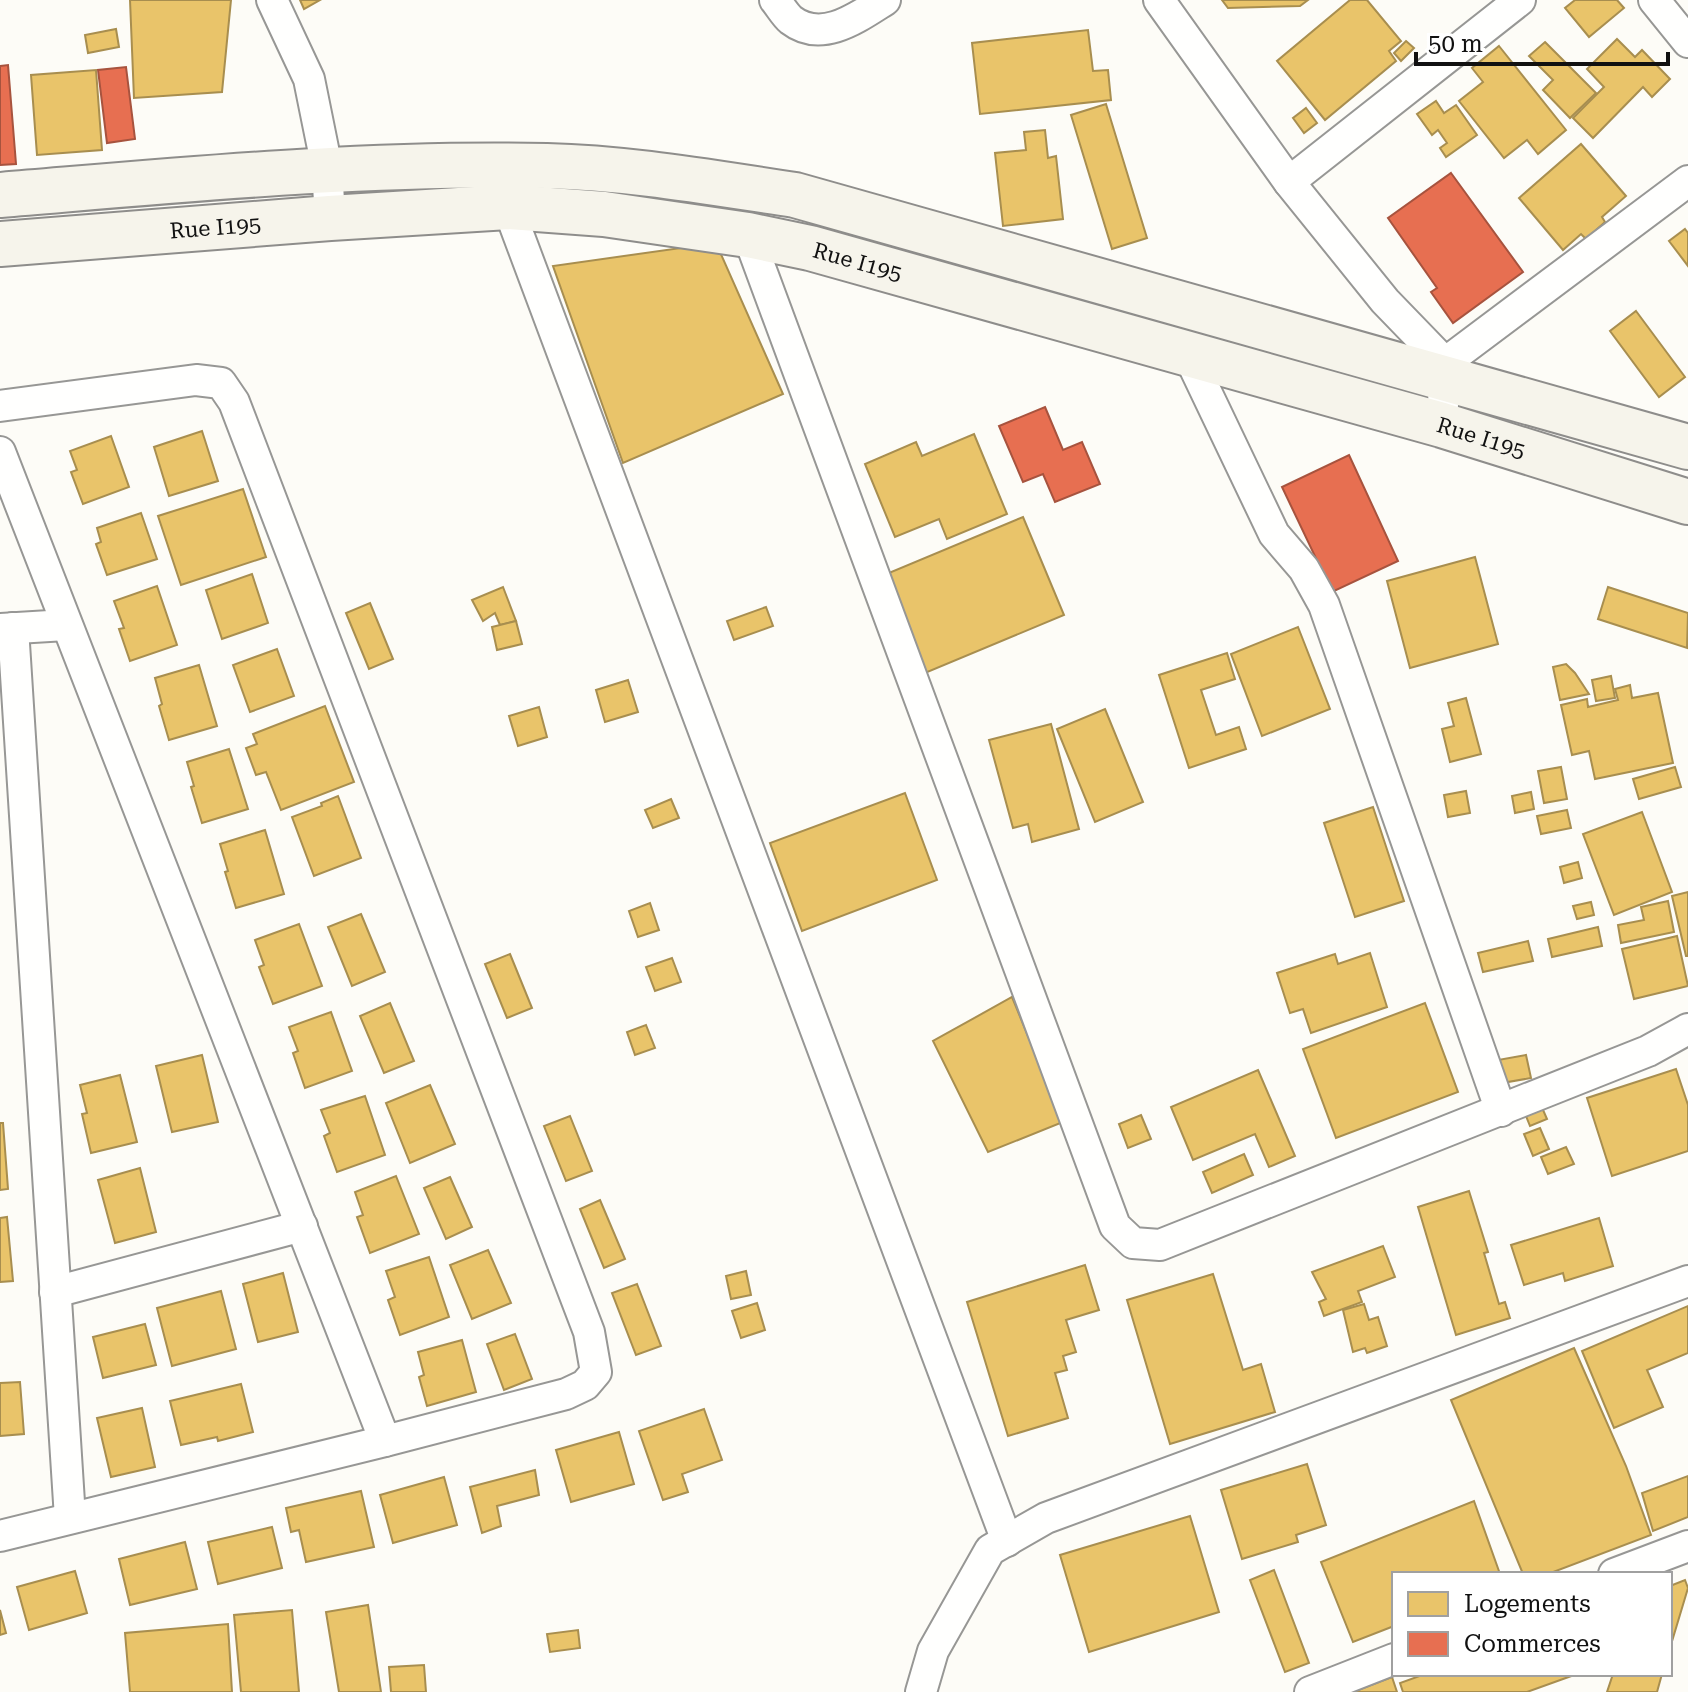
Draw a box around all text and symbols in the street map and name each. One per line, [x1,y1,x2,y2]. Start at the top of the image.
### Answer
scale bar [1416,16,1668,66]
text: 50 m [1428,30,1483,58]
street label: Rue I195 [169,211,262,243]
street label: Rue I195 [810,237,905,286]
street label: Rue I195 [1434,412,1529,463]
legend [1392,1572,1672,1676]
text: Logements [1464,1590,1591,1618]
text: Commerces [1464,1630,1601,1658]

